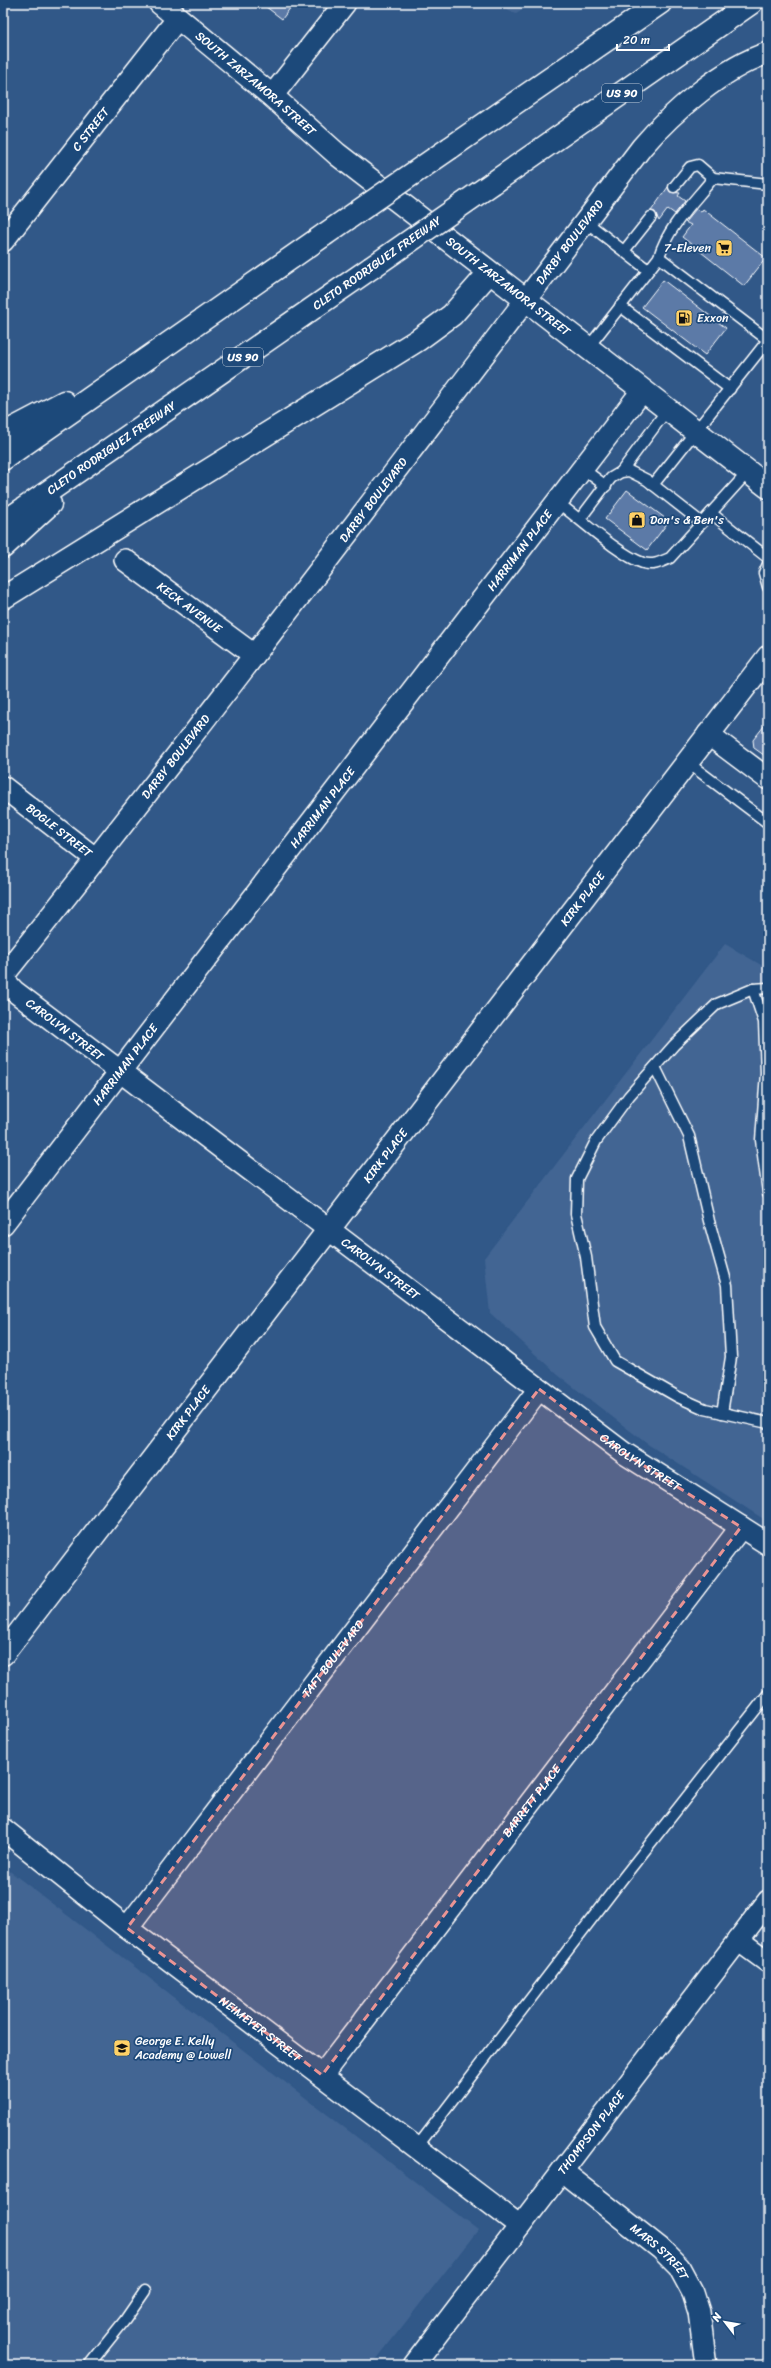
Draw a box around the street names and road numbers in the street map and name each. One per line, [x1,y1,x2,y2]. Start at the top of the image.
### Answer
street label: SOUTH ZARZAMORA STREET [190,26,322,142]
road number: US 90 [602,84,642,102]
street label: C STREET [66,102,115,156]
street label: DARBY BOULEVARD [530,195,609,290]
street label: CLETO RODRIGUEZ FREEWAY [308,210,447,316]
street label: SOUTH ZARZAMORA STREET [441,231,576,342]
road number: US 90 [223,348,263,366]
street label: CLETO RODRIGUEZ FREEWAY [42,395,181,501]
street label: DARBY BOULEVARD [333,452,413,548]
street label: HARRIMAN PLACE [481,504,559,596]
street label: KECK AVENUE [152,576,228,640]
street label: DARBY BOULEVARD [135,709,216,804]
street label: HARRIMAN PLACE [284,761,362,853]
street label: BOGLE STREET [21,797,98,864]
street label: KIRK PLACE [554,865,612,931]
street label: CAROLYN STREET [21,992,110,1067]
street label: HARRIMAN PLACE [87,1018,165,1110]
street label: KIRK PLACE [357,1123,414,1188]
street label: CAROLYN STREET [336,1231,425,1306]
street label: KIRK PLACE [160,1380,217,1445]
street label: CAROLYN STREET [595,1427,686,1498]
street label: TAFT BOULEVARD [296,1614,370,1702]
street label: BARRETT PLACE [496,1759,568,1842]
street label: NEIMEYER STREET [214,1990,307,2068]
street label: THOMPSON PLACE [552,2085,631,2180]
street label: MARS STREET [625,2218,696,2285]

